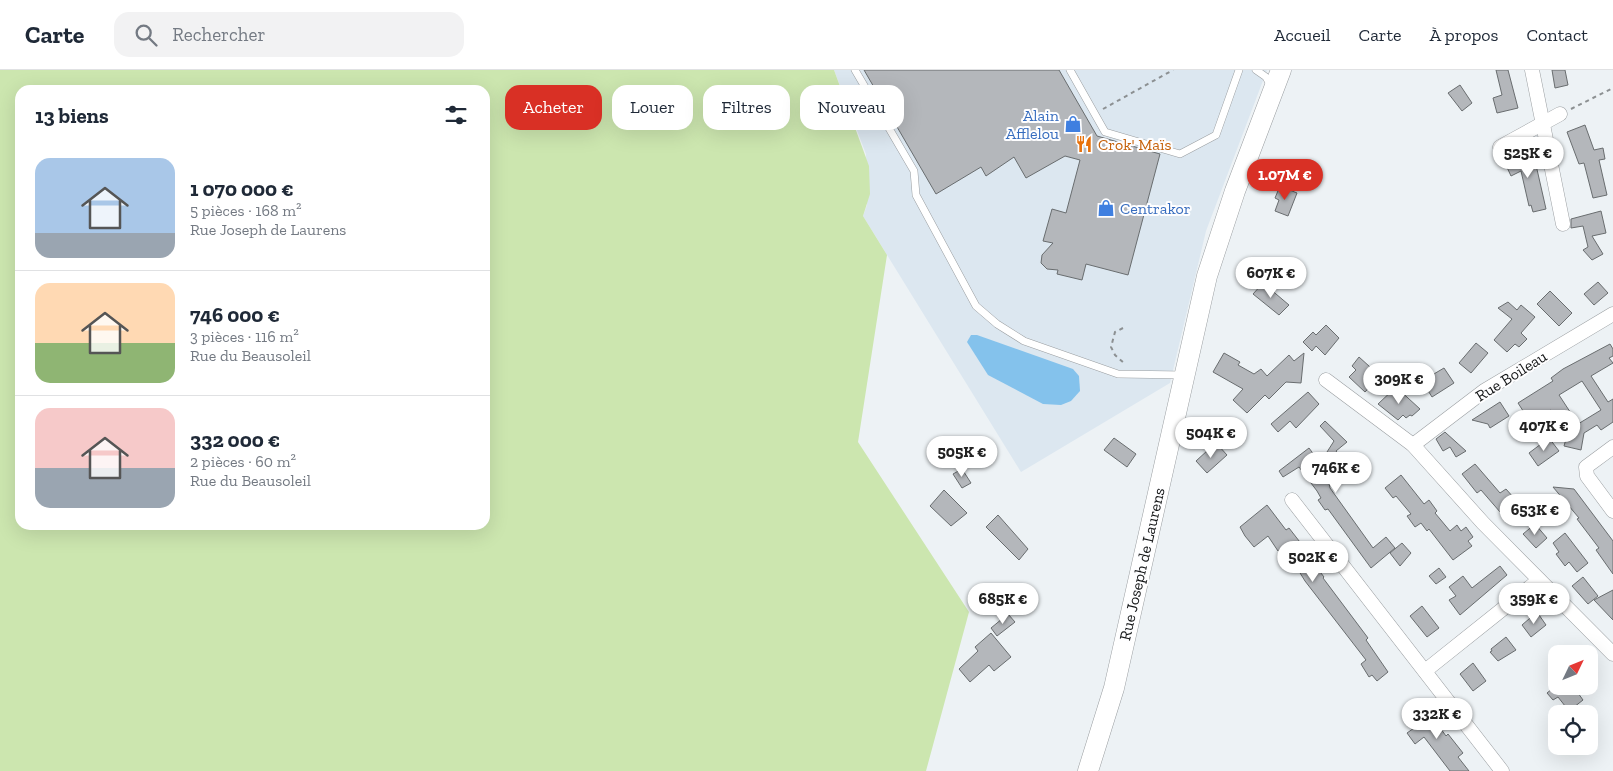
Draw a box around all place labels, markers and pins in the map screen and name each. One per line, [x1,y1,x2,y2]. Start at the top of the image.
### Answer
place label: Alain Afflelou [1006,106,1060,143]
shop icon: Alain Afflelou [1063,114,1083,134]
restaurant icon: Crok' Maïs [1074,134,1094,154]
place label: Crok' Maïs [1098,135,1171,154]
pin: 525K € [1487,136,1569,179]
pin: 1.07M € [1239,158,1331,201]
shop icon: Centrakor [1096,198,1116,218]
place label: Centrakor [1120,199,1191,218]
pin: 607K € [1230,256,1312,299]
pin: 309K € [1358,362,1440,405]
pin: 407K € [1503,410,1585,452]
pin: 504K € [1170,416,1252,459]
pin: 505K € [921,436,1003,478]
pin: 746K € [1295,452,1377,494]
pin: 653K € [1494,494,1576,536]
pin: 502K € [1272,540,1354,583]
pin: 685K € [962,582,1044,625]
pin: 359K € [1493,582,1575,625]
pin: 332K € [1396,698,1478,740]

